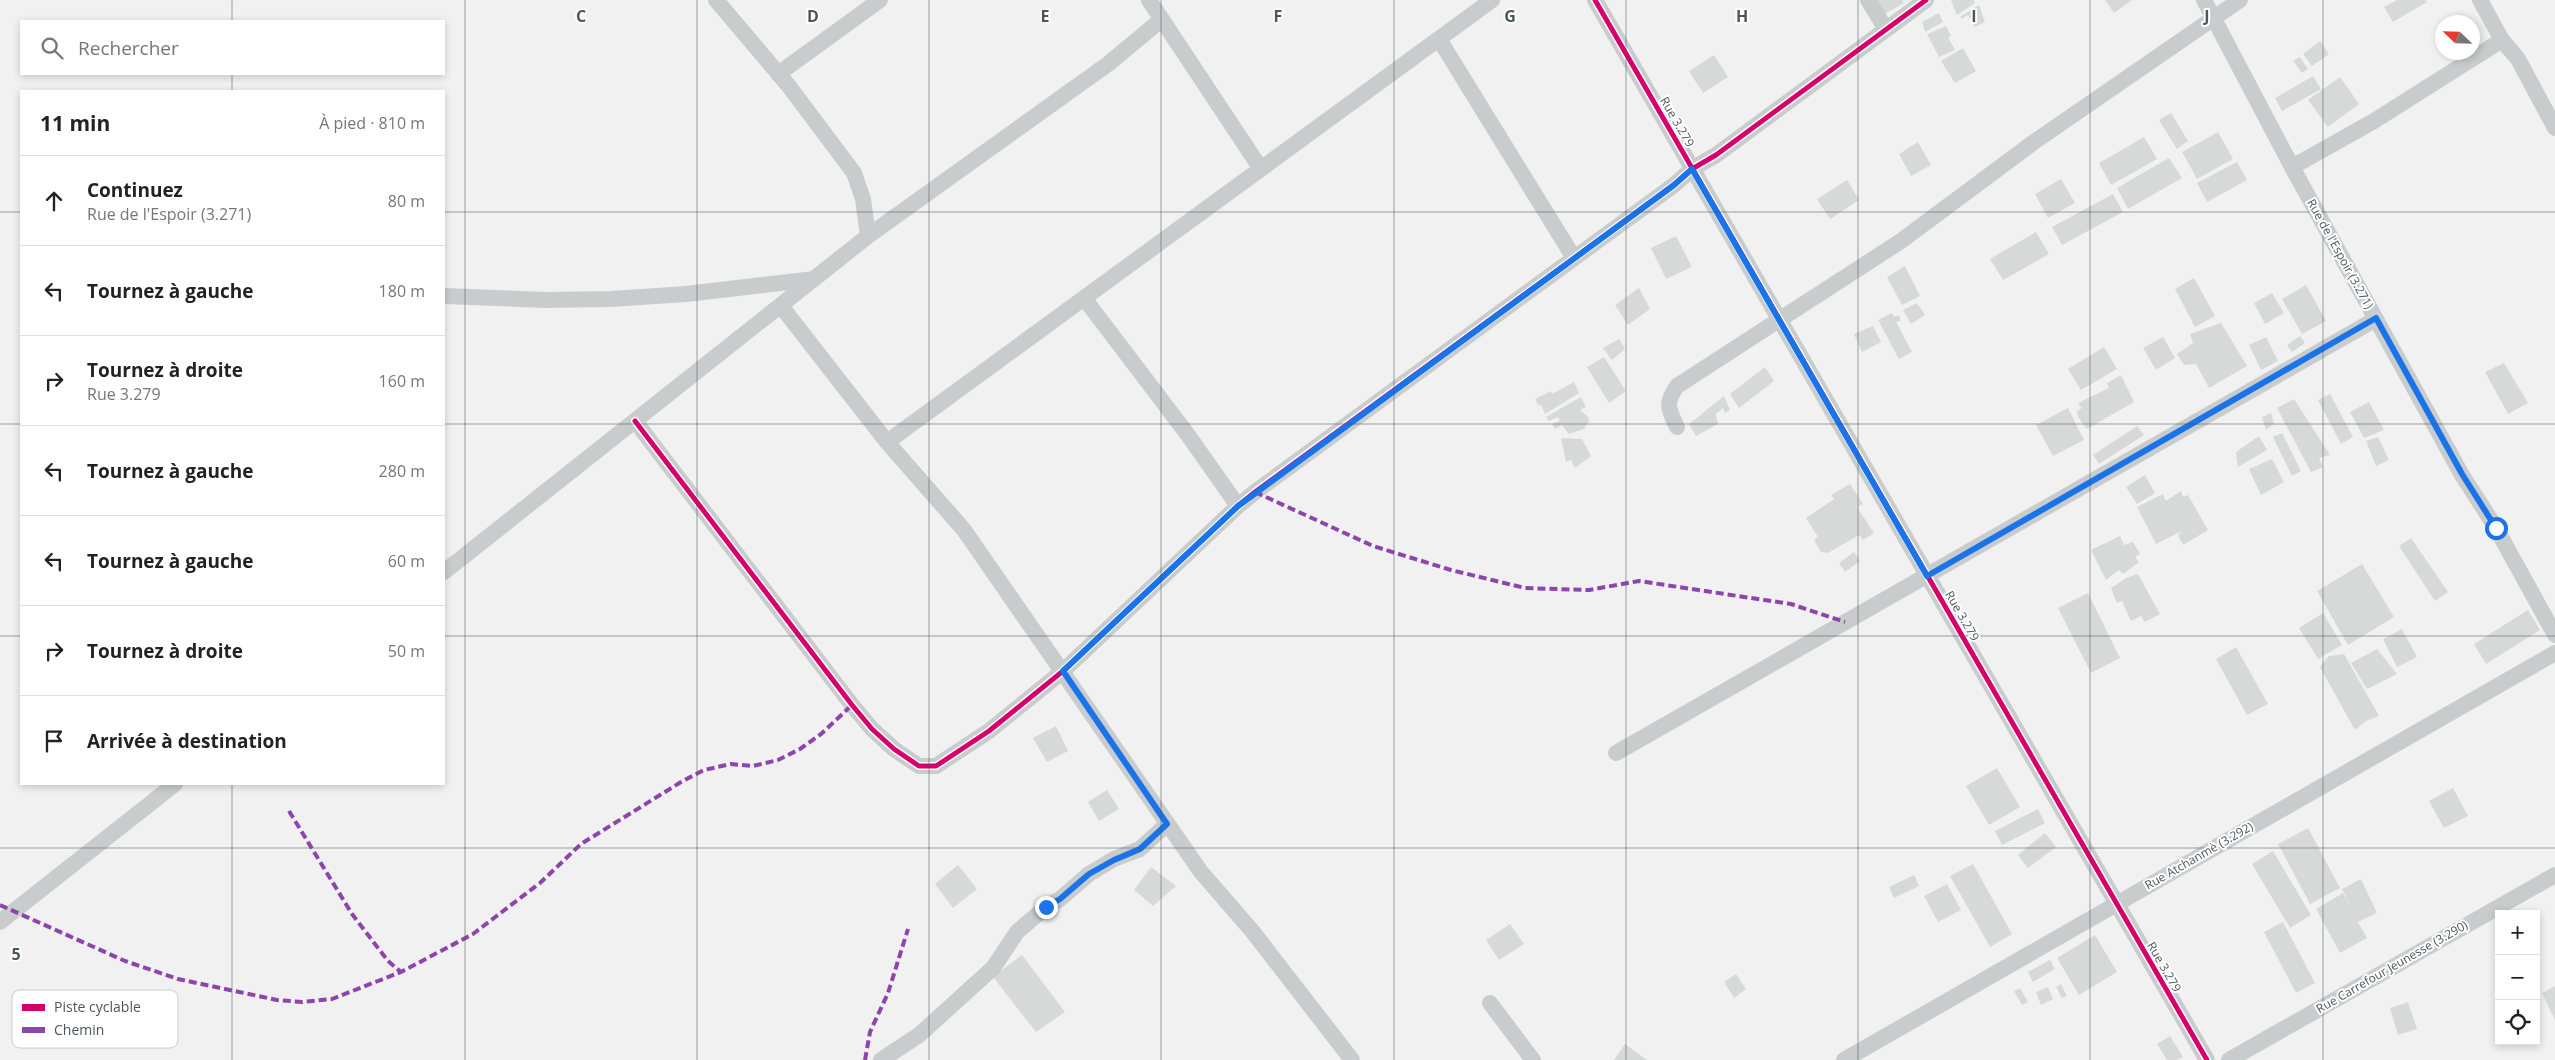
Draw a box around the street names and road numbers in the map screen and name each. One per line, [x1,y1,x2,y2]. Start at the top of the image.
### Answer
street label: Rue 3.279 [1656,94,1699,150]
street label: Rue de l'Espoir (3.271) [2303,196,2378,312]
street label: Rue 3.279 [1941,588,1984,644]
street label: Rue Atchanmè (3.292) [2142,817,2256,893]
street label: Rue Carrefour Jeunesse (3.290) [2313,916,2471,1017]
street label: Rue 3.279 [2143,939,2186,995]

